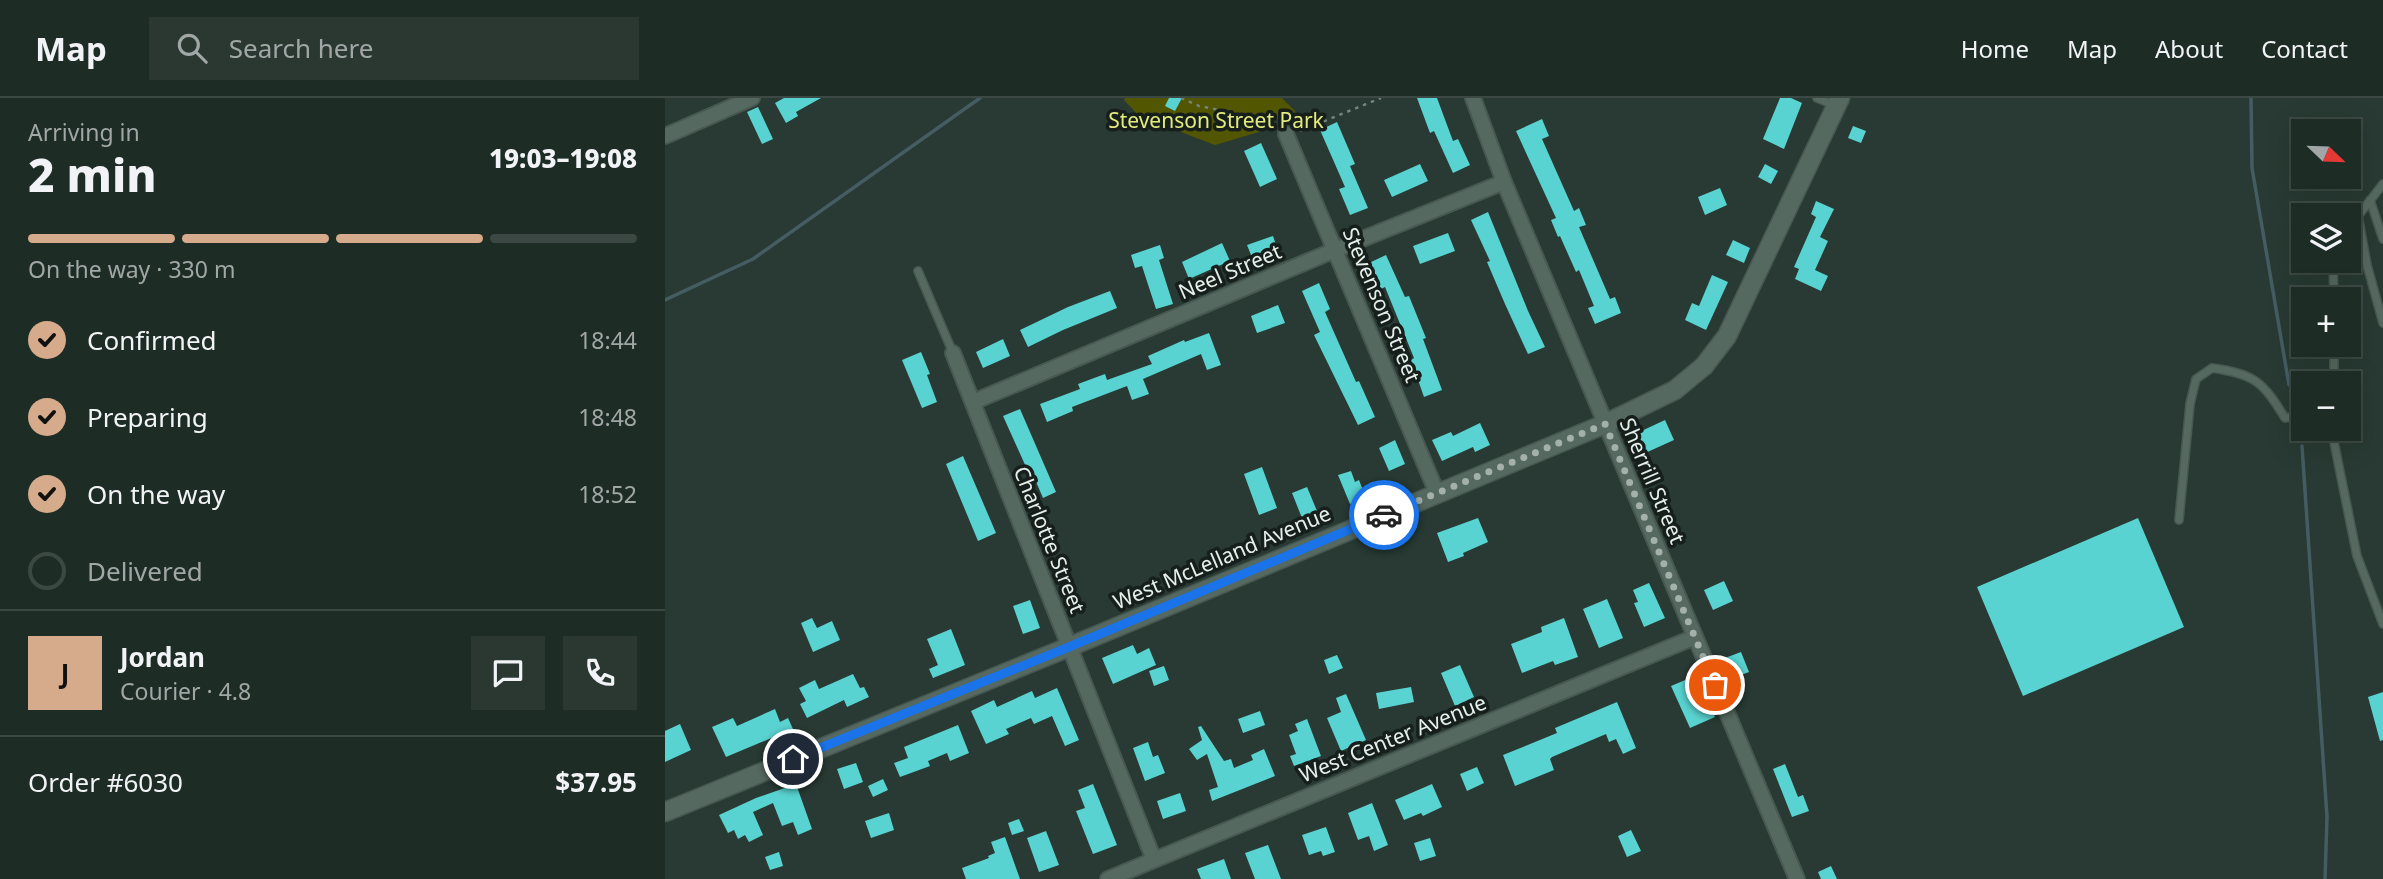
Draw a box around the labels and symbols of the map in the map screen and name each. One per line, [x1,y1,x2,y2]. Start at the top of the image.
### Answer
park label: Stevenson Street Park [1108,106,1325,134]
north arrow [2291,119,2361,189]
street label: Stevenson Street [1337,223,1427,387]
street label: Neel Street [1174,237,1286,305]
street label: Sherrill Street [1614,413,1692,548]
street label: Charlotte Street [1008,462,1092,618]
courier [1349,480,1419,550]
street label: West McLelland Avenue [1109,499,1335,616]
pin [1685,655,1745,715]
street label: West Center Avenue [1295,688,1490,788]
pin [763,729,823,789]

